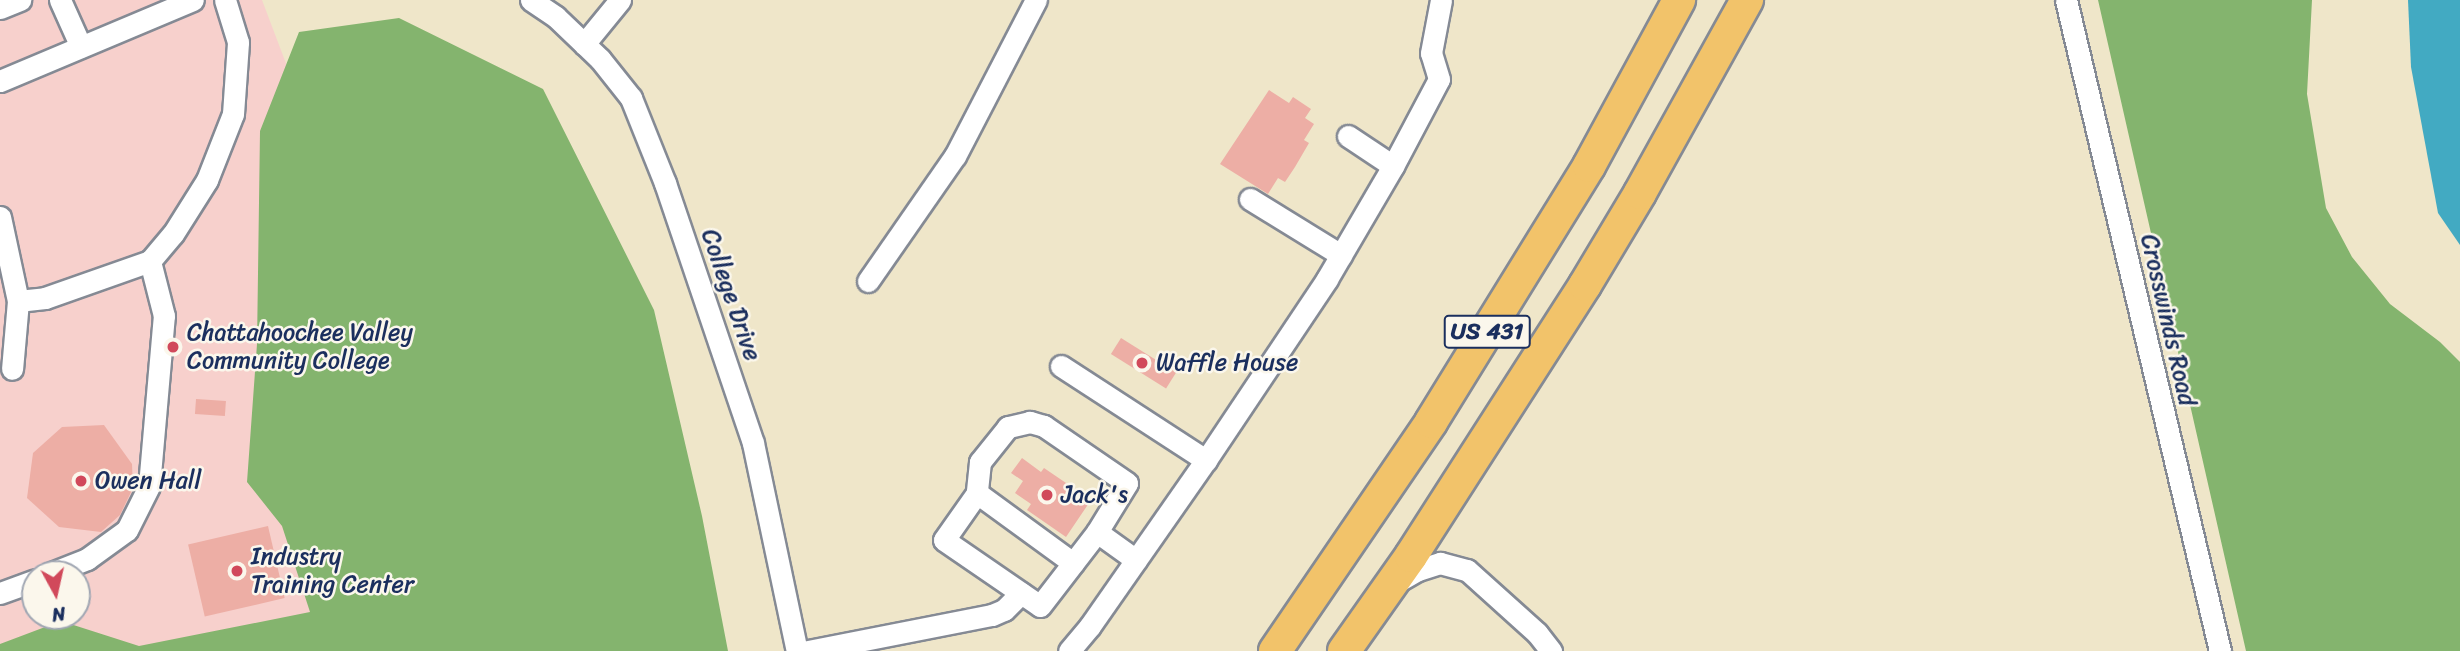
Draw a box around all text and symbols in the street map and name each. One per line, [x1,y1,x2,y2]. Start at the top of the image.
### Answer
street label: College Drive [695,225,767,365]
street label: Crosswinds Road [2134,231,2202,409]
road number: US 431 [1443,312,1531,352]
place label: Chattahoochee Valley Community College [187,319,413,375]
marker: Chattahoochee Valley Community College [165,339,181,355]
place label: Waffle House [1156,349,1298,377]
marker: Waffle House [1134,355,1150,371]
place label: Owen Hall [95,467,201,495]
marker: Owen Hall [73,473,89,489]
place label: Jack's [1061,481,1128,509]
marker: Jack's [1039,487,1055,503]
place label: Industry Training Center [251,543,415,599]
north arrow [21,560,91,630]
marker: Industry Training Center [229,563,245,579]
text: N [50,597,68,632]

